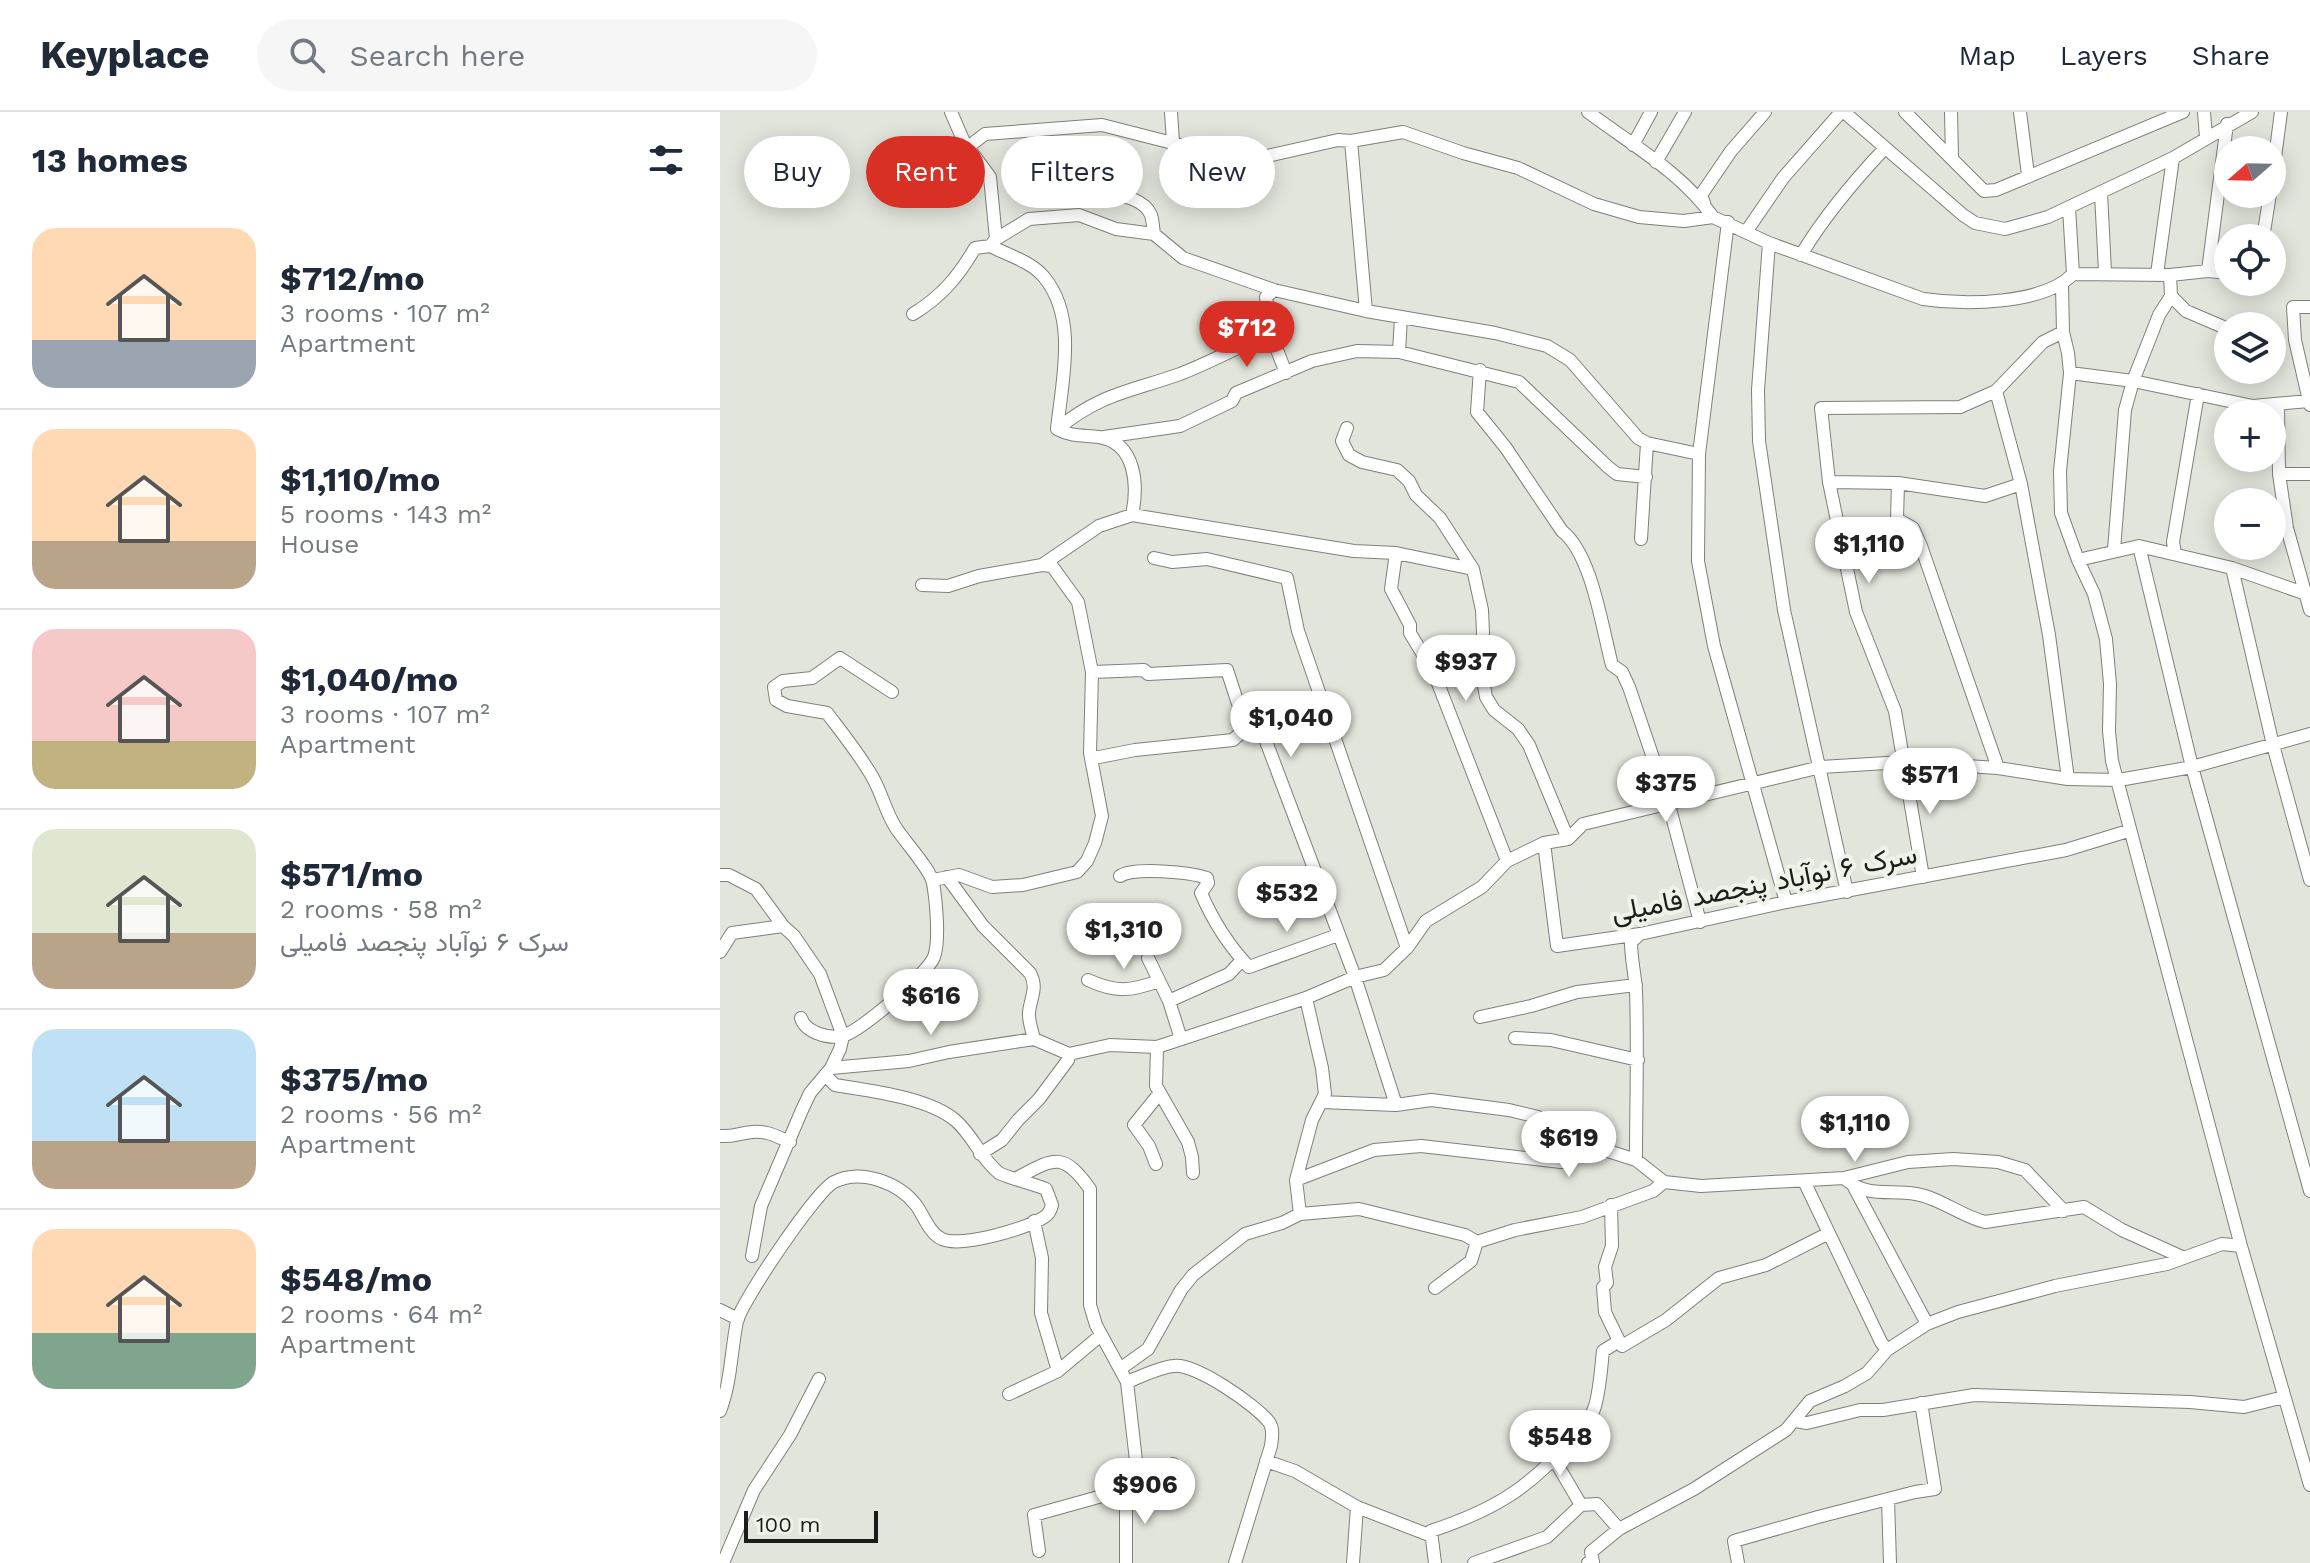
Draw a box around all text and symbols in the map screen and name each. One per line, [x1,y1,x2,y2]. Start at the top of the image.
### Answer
search box [257,19,817,91]
text: Keyplace [40,33,209,77]
icon: search [285,33,329,77]
text: Search here [349,38,525,73]
text: Map [1959,39,2016,72]
text: Layers [2060,39,2148,72]
text: Share [2192,39,2270,72]
chip: Buy [744,136,850,208]
chip: Rent [866,136,985,208]
chip: Filters [1001,136,1143,208]
chip: New [1159,136,1275,208]
north arrow [2214,136,2286,208]
map controls [2214,136,2286,560]
icon: filters [644,138,688,182]
text: 13 homes [32,140,188,180]
button: locate [2214,224,2286,296]
text: $712/mo [280,258,425,298]
icon: home [96,260,192,356]
text: 3 rooms · 107 m² [280,298,490,328]
pin: $712 [1200,301,1294,369]
text: $712 [1217,312,1277,342]
button: layers [2214,312,2286,384]
text: Apartment [280,328,416,358]
button: + [2214,400,2286,472]
text: $1,110/mo [280,459,440,499]
icon: home [96,461,192,557]
button: − [2214,488,2286,560]
text: 5 rooms · 143 m² [280,499,491,529]
pin: $1,110 [1804,517,1934,585]
text: $1,110 [1833,528,1905,558]
text: House [280,529,359,559]
pin: $937 [1419,635,1513,703]
text: $937 [1435,646,1497,676]
text: $1,040/mo [280,659,458,699]
icon: home [96,661,192,757]
pin: $1,040 [1226,691,1356,759]
text: 3 rooms · 107 m² [280,699,490,729]
text: $1,040 [1248,702,1334,732]
text: Apartment [280,729,416,759]
pin: $571 [1883,748,1977,816]
pin: $375 [1619,756,1713,824]
text: $571 [1901,759,1959,789]
text: $375 [1635,767,1697,797]
street label: سرک ۶ نوآباد پنجصد فامیلی [1608,837,1920,931]
text: $571/mo [280,854,423,894]
icon: home [96,861,192,957]
pin: $532 [1240,866,1334,934]
text: $532 [1256,877,1318,907]
text: 2 rooms · 58 m² [280,894,482,924]
pin: $1,310 [1059,903,1189,971]
text: $1,310 [1085,914,1163,944]
text: سرک ۶ نوآباد پنجصد فامیلی [280,927,569,957]
pin: $616 [884,969,978,1037]
text: $616 [901,980,961,1010]
text: $375/mo [280,1059,428,1099]
icon: home [96,1061,192,1157]
pin: $1,110 [1790,1096,1920,1164]
text: 2 rooms · 56 m² [280,1099,482,1129]
text: $1,110 [1819,1107,1891,1137]
pin: $619 [1522,1111,1616,1179]
text: $619 [1539,1122,1599,1152]
text: Apartment [280,1129,416,1159]
text: $548/mo [280,1259,432,1299]
icon: home [96,1261,192,1357]
text: 2 rooms · 64 m² [280,1299,482,1329]
text: Apartment [280,1329,416,1359]
pin: $548 [1513,1410,1607,1478]
text: $548 [1528,1421,1592,1451]
pin: $906 [1098,1458,1192,1526]
text: $906 [1112,1469,1178,1499]
scale bar [744,1507,878,1543]
text: 100 m [756,1512,820,1537]

